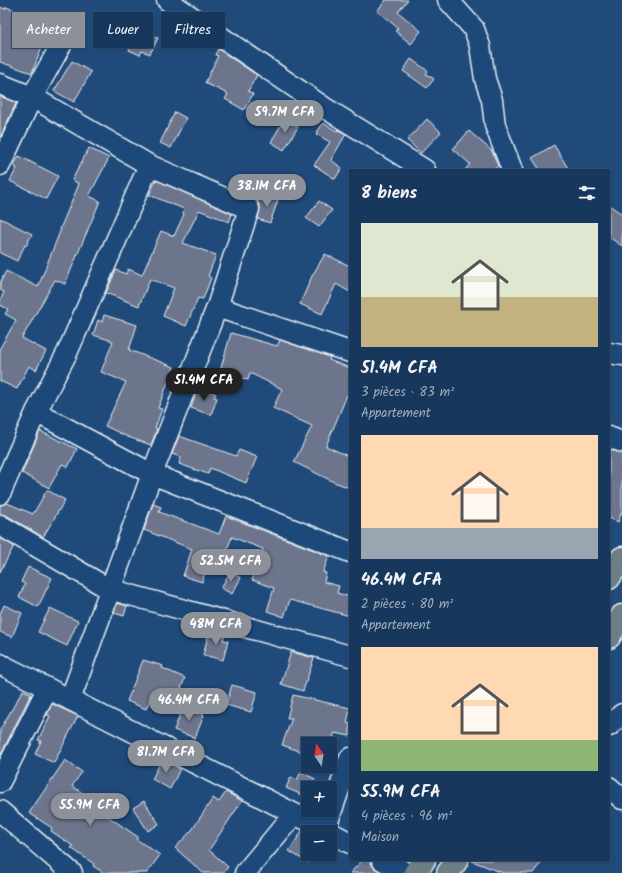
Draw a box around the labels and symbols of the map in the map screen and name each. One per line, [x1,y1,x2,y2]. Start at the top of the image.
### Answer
pin: 59.7M CFA [239,100,331,134]
pin: 38.1M CFA [221,174,313,208]
pin: 51.4M CFA [158,368,250,402]
pin: 52.5M CFA [185,549,277,583]
pin: 48M CFA [179,612,253,646]
pin: 46.4M CFA [143,688,235,722]
north arrow [301,737,337,773]
pin: 81.7M CFA [120,740,212,774]
pin: 55.9M CFA [44,793,136,827]

